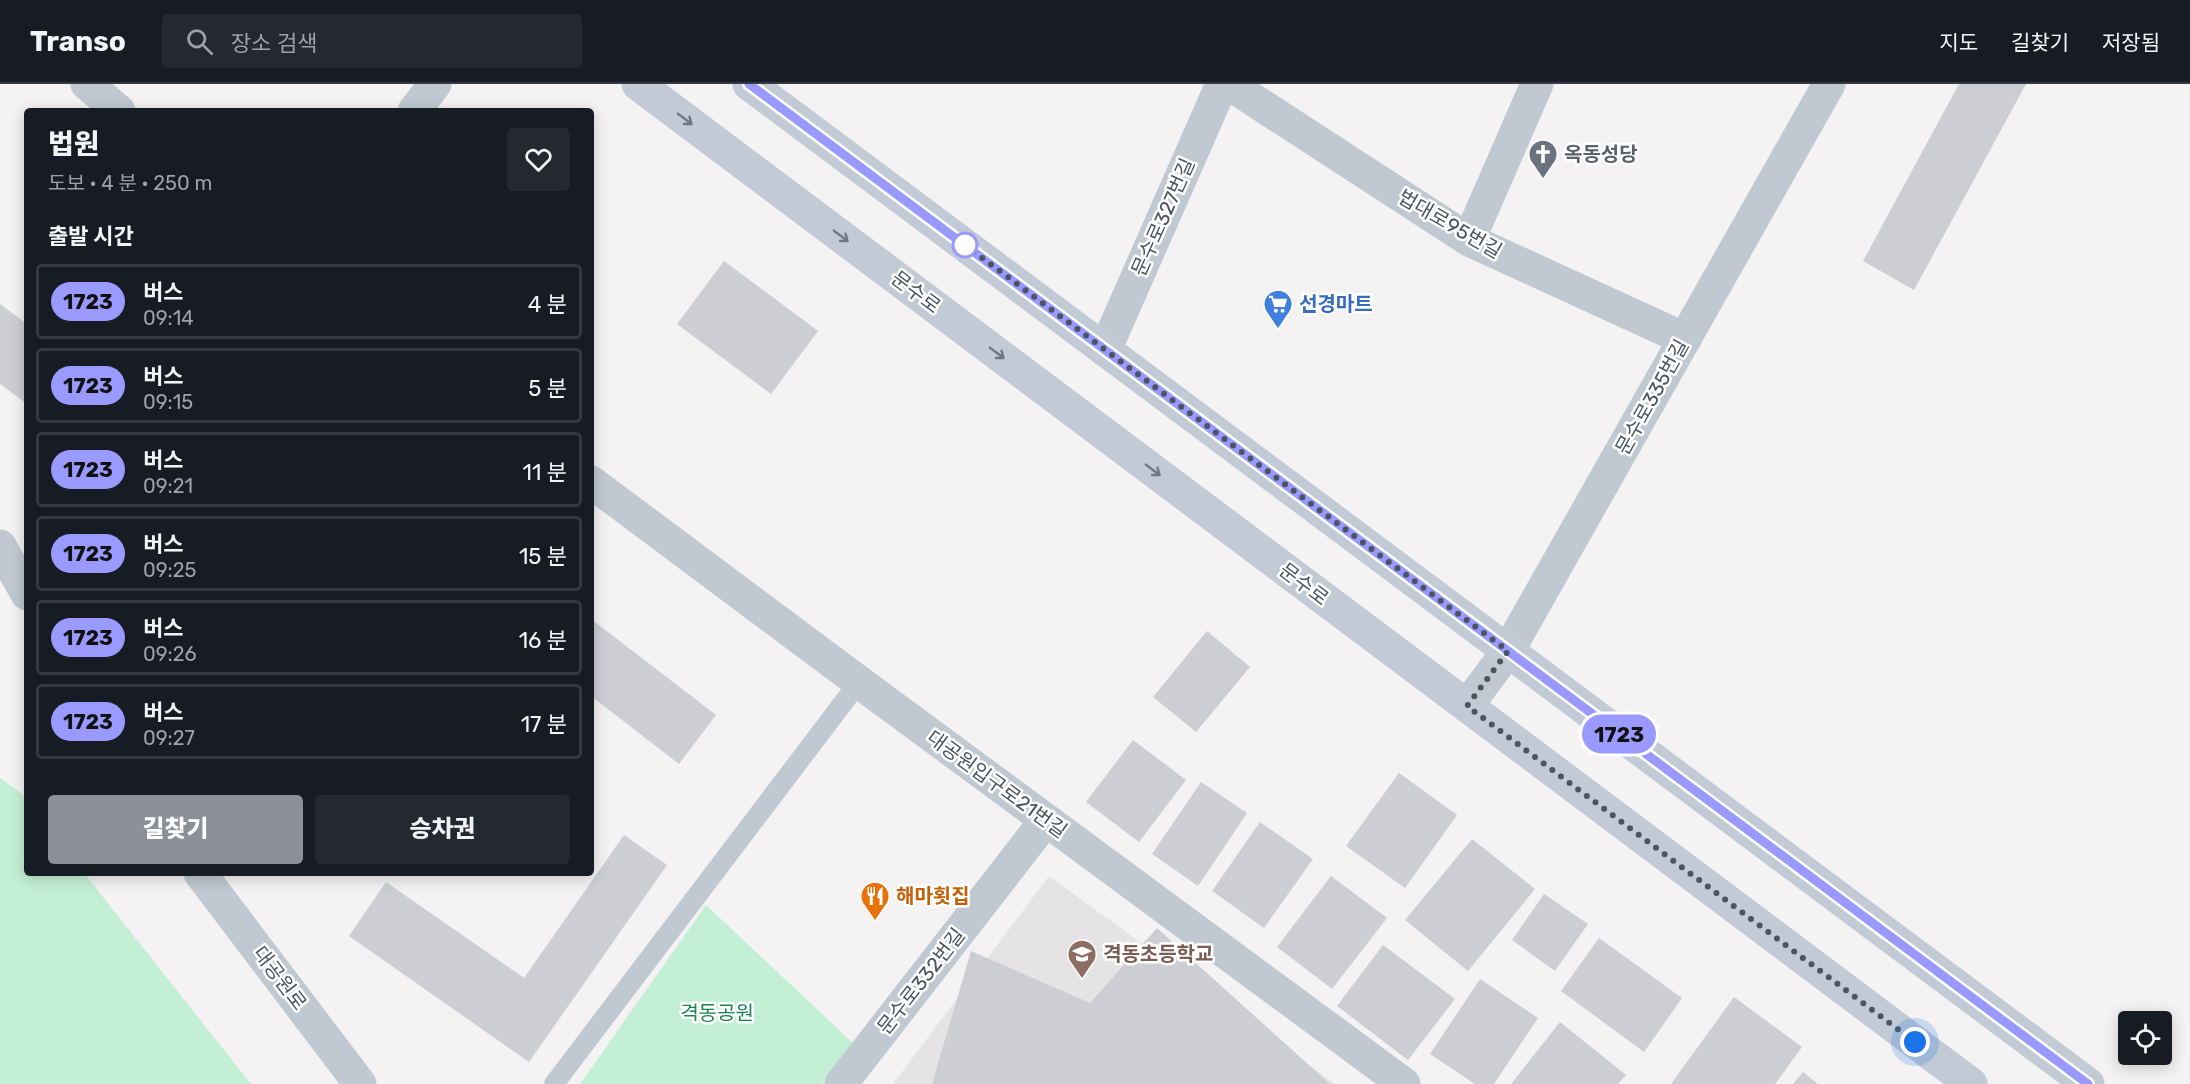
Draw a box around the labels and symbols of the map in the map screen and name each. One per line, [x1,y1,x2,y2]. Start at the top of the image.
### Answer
one-way arrow [676,113,692,125]
church icon: 옥동성당 [1527,138,1559,180]
place label: 옥동성당 [1564,142,1638,166]
street label: 문수로327번길 [1126,155,1200,279]
street label: 법대로95번길 [1394,185,1506,263]
one-way arrow [832,230,848,242]
unlabelled marker [952,232,978,258]
street label: 문수로 [887,266,945,318]
supermarket icon: 선경마트 [1262,288,1294,330]
place label: 선경마트 [1299,292,1373,316]
street label: 문수로335번길 [1610,335,1694,459]
one-way arrow [988,347,1004,360]
one-way arrow [1144,464,1160,477]
street label: 문수로 [1275,558,1333,610]
line badge: 1723 [1577,714,1661,754]
street label: 대공원입구로21번길 [922,725,1072,843]
restaurant icon: 해마횟집 [859,880,891,922]
place label: 해마횟집 [896,884,970,908]
street label: 문수로332번길 [872,923,970,1039]
school or university icon: 격동초등학교 [1066,938,1098,980]
street label: 대공원로 [248,941,312,1015]
place label: 격동초등학교 [1103,942,1213,966]
park label: 격동공원 [680,1001,754,1025]
your location [1900,1027,1930,1057]

